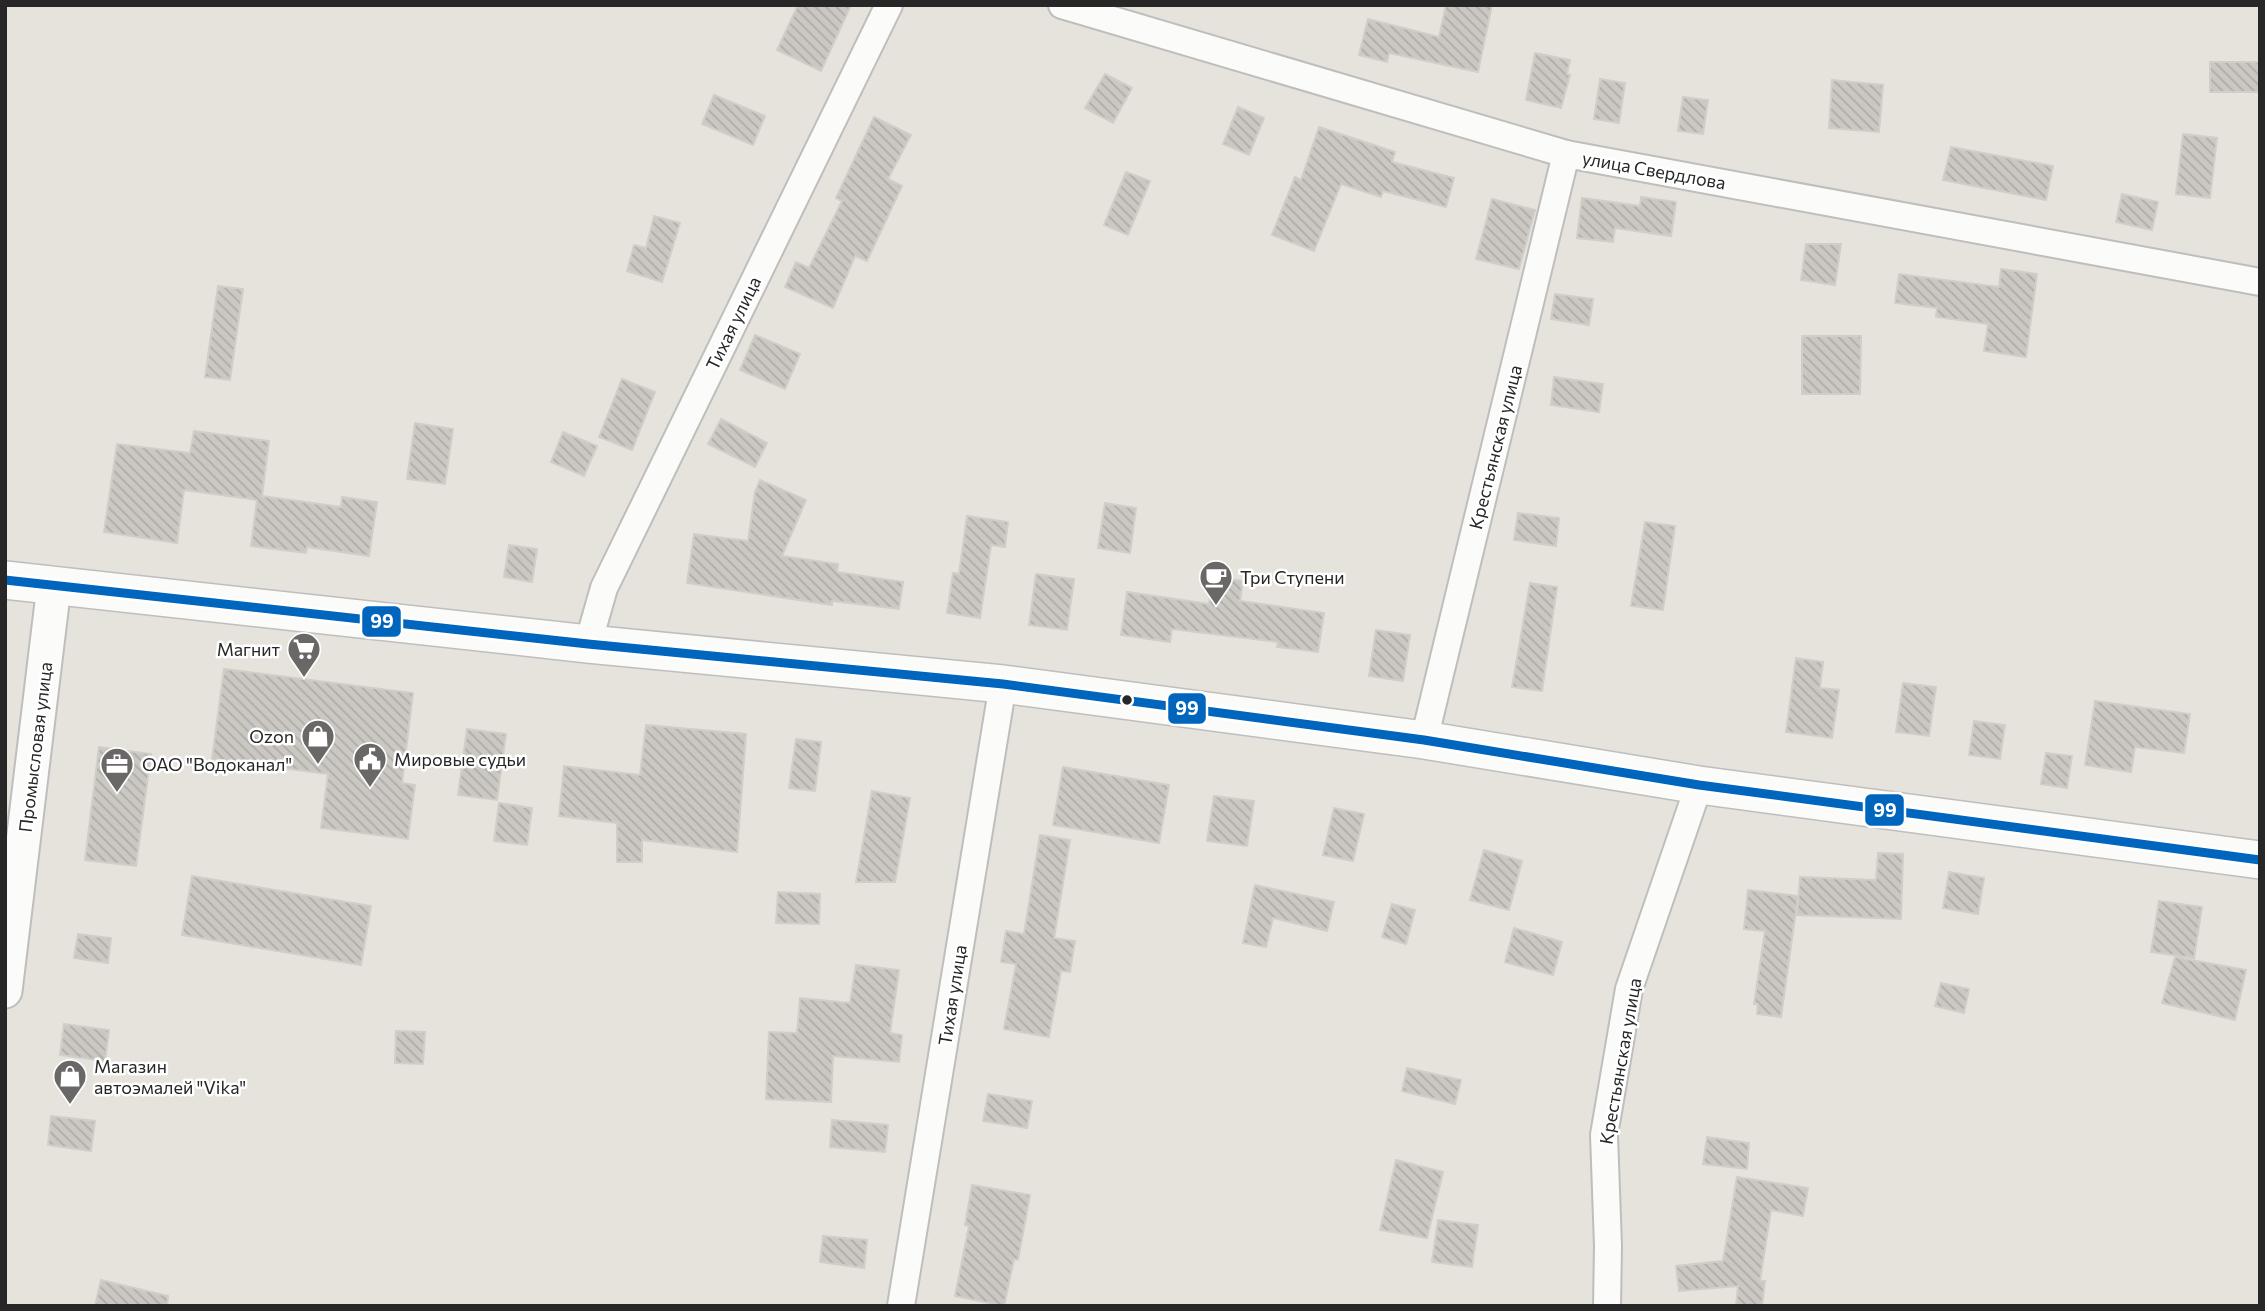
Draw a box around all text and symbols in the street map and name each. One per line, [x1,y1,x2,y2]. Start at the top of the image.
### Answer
street label: улица Свердлова [1580,147,1728,193]
street label: Тихая улица [701,273,765,373]
street label: Крестьянская улица [1464,363,1526,531]
cafe icon: Три Ступени [1197,558,1235,607]
place label: Три Ступени [1240,566,1345,588]
line badge: 99 [361,605,402,638]
text: 99 [370,609,394,632]
supermarket icon: Магнит [285,630,323,679]
place label: Магнит [217,638,281,660]
street label: Промысловая улица [14,660,56,834]
line badge: 99 [1167,692,1207,725]
unlabelled marker [1120,693,1134,707]
text: 99 [1175,696,1199,719]
shop icon: Ozon [299,717,337,766]
place label: Ozon [249,725,294,747]
public building icon: Мировые судьи [351,740,389,789]
office icon: ОАО "Водоканал" [98,745,136,794]
place label: Мировые судьи [394,748,526,770]
place label: ОАО "Водоканал" [142,753,292,775]
line badge: 99 [1864,793,1905,827]
text: 99 [1873,798,1897,821]
street label: Тихая улица [933,943,971,1047]
street label: Крестьянская улица [1595,976,1645,1146]
place label: Магазин автоэмалей "Vika" [94,1055,246,1098]
shop icon: Магазин автоэмалей "Vika" [51,1057,89,1106]

